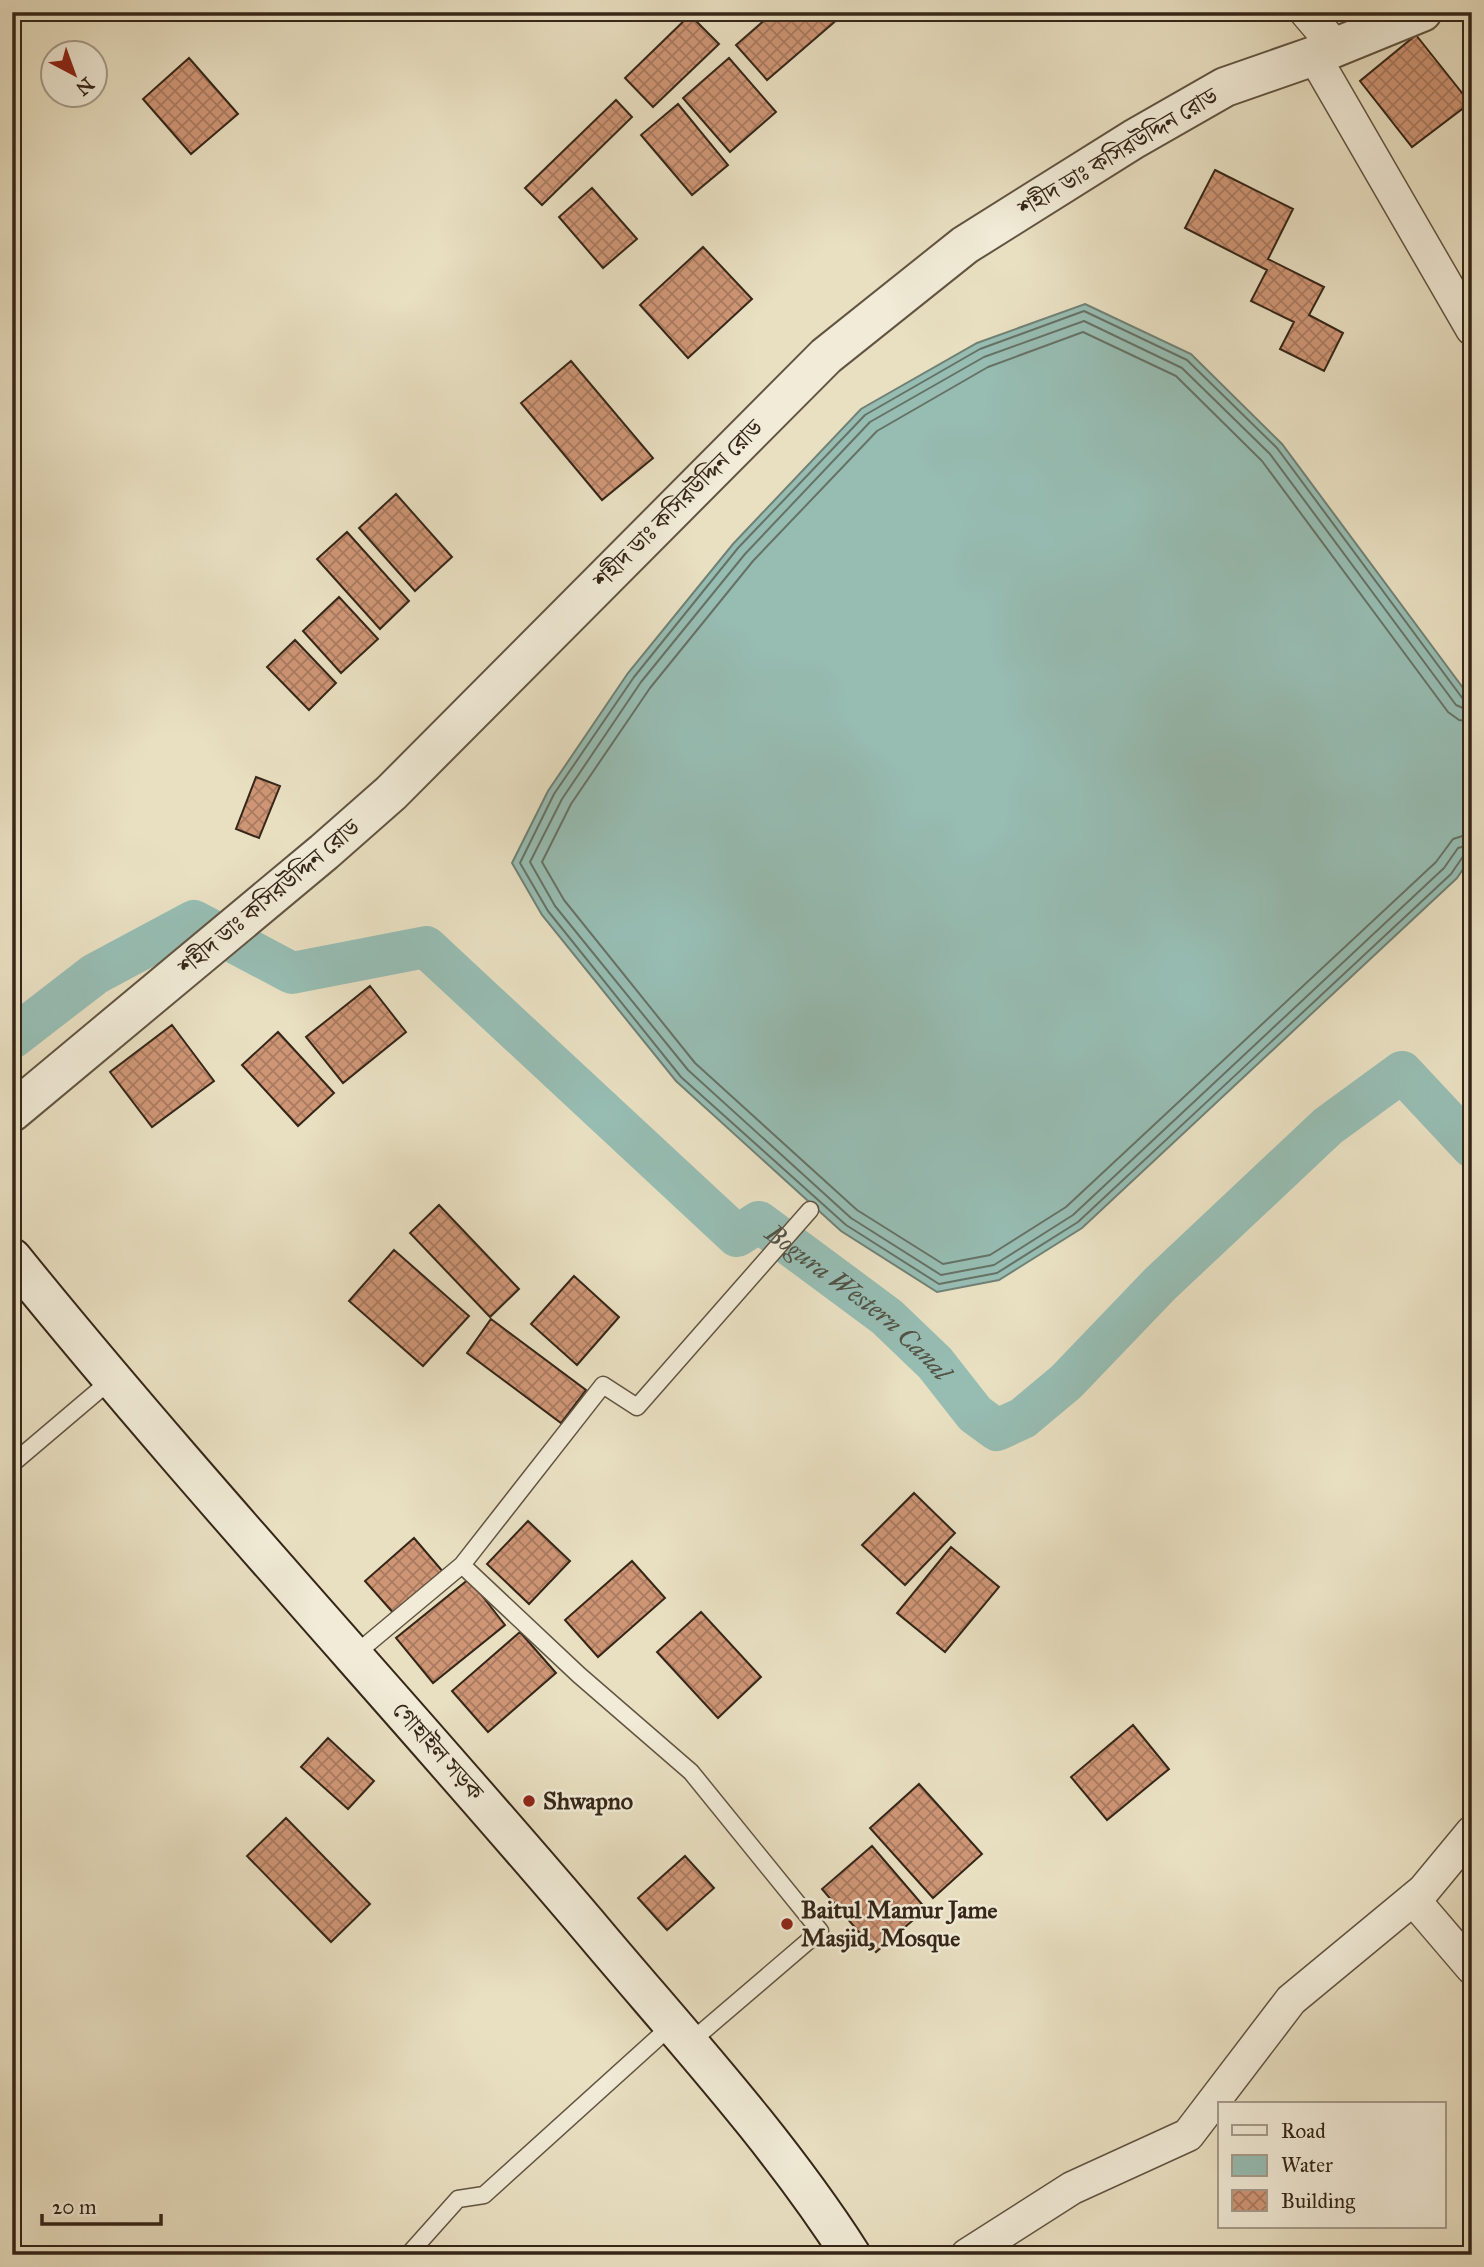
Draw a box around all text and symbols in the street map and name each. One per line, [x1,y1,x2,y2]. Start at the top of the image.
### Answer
north arrow [38,38,108,108]
text: N [71,72,98,100]
street label: শহীদ ডাঃ কসিরউদ্দিন রোড [1012,80,1224,224]
street label: শহীদ ডাঃ কসিরউদ্দিন রোড [586,412,770,596]
street label: শহীদ ডাঃ কসিরউদ্দিন রোড [172,812,367,982]
water label: Bogura Western Canal [759,1216,959,1388]
street label: গোহাইল সড়ক [386,1695,491,1807]
place label: Shwapno [543,1786,633,1816]
marker: Shwapno [521,1793,537,1809]
place label: Baitul Mamur Jame Masjid, Mosque [801,1895,998,1953]
marker: Baitul Mamur Jame Masjid, Mosque [779,1916,795,1932]
legend [1218,2102,1446,2228]
text: Road [1281,2118,1326,2144]
text: Water [1281,2152,1333,2178]
scale bar [42,2183,161,2227]
text: Building [1281,2188,1355,2214]
text: 20 m [52,2194,97,2220]

